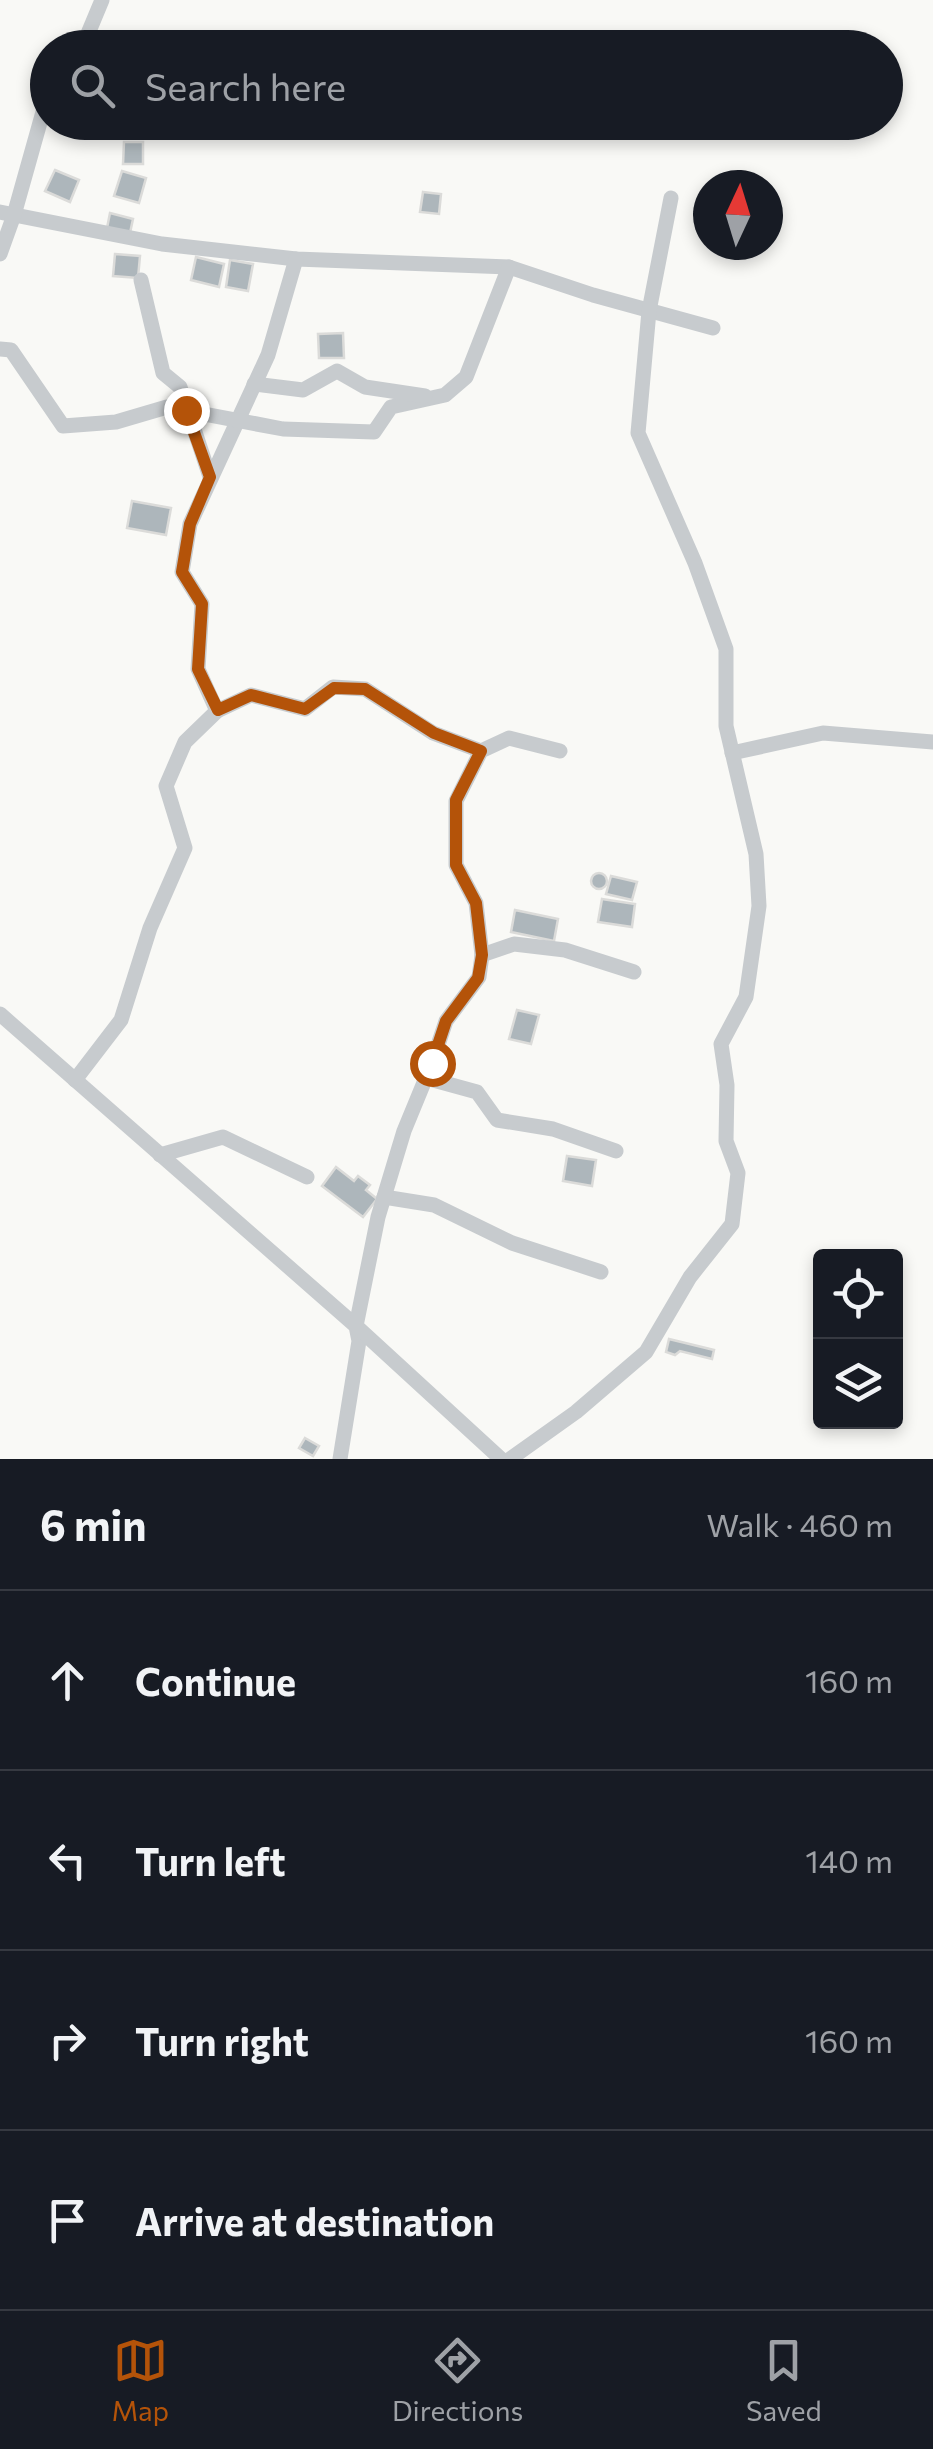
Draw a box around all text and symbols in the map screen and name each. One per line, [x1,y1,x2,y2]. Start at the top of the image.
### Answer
search box [30,30,903,140]
icon: search [65,58,120,113]
text: Search here [145,62,346,109]
north arrow [693,170,783,260]
route end [164,388,210,434]
route start [410,1041,456,1087]
map controls [813,1249,903,1429]
button: locate [813,1249,903,1339]
button: layers [813,1339,903,1429]
text: 6 min [40,1498,147,1550]
text: Walk · 460 m [706,1504,893,1544]
icon: ahead [40,1653,95,1708]
text: Continue [135,1657,296,1704]
text: 160 m [805,1660,893,1700]
icon: left [40,1833,95,1888]
text: Turn left [135,1837,286,1884]
text: 140 m [805,1840,893,1880]
icon: right [40,2013,95,2068]
text: Turn right [135,2017,309,2064]
text: 160 m [805,2020,893,2060]
icon: arrive [40,2193,95,2248]
text: Arrive at destination [135,2197,494,2244]
tab: Map [111,2333,169,2427]
tab: Directions [392,2333,523,2427]
tab: Saved [746,2333,822,2427]

